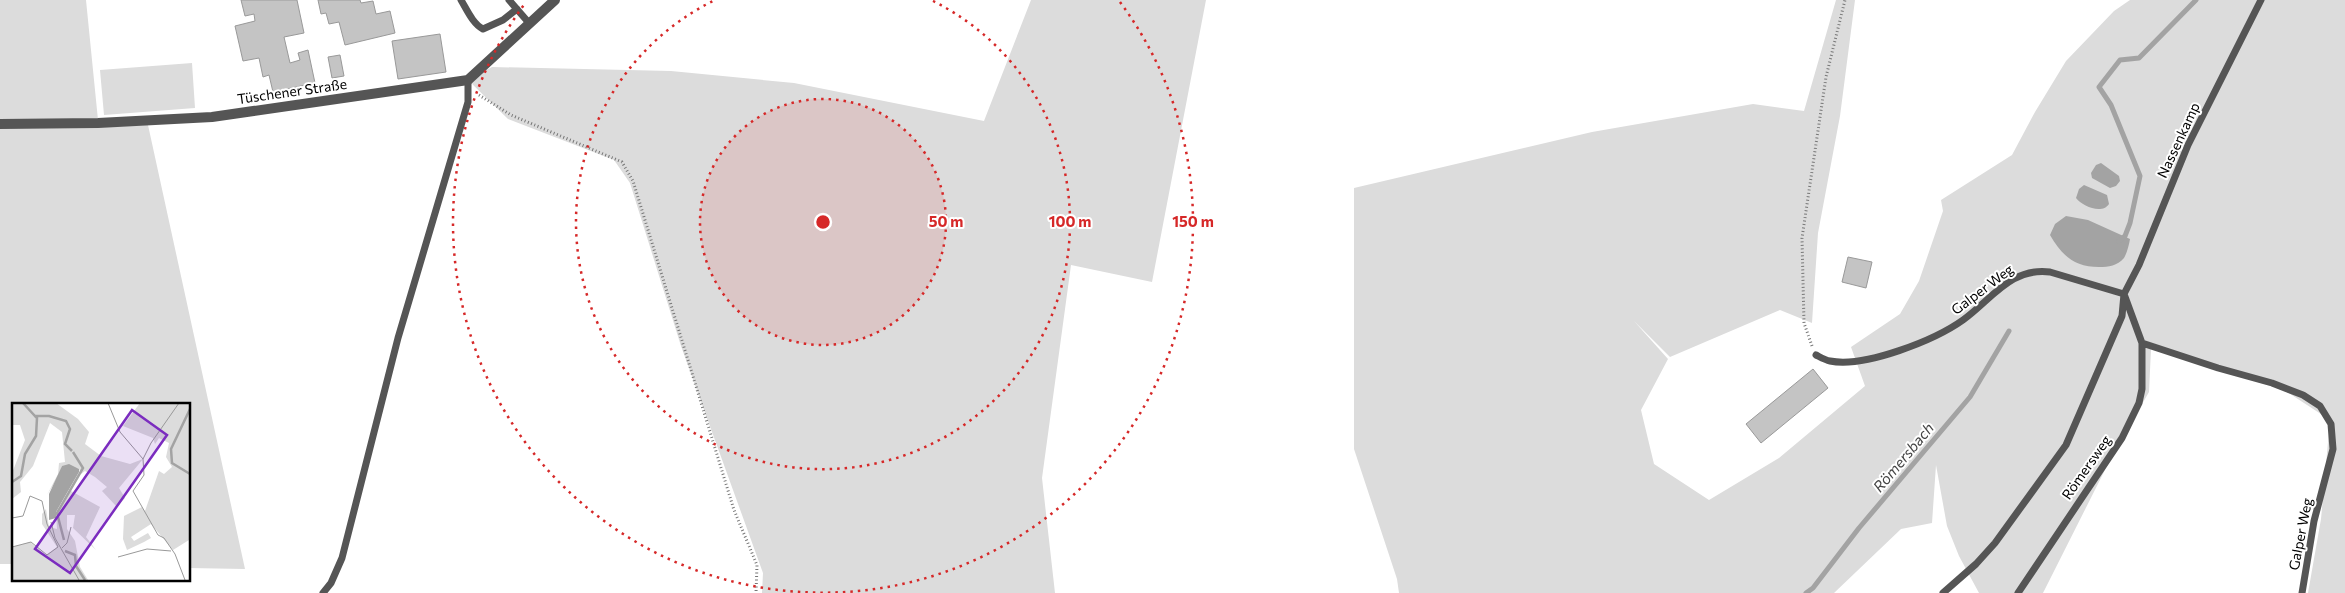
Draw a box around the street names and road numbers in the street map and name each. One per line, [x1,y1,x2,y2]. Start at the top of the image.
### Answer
street label: Tüschener Straße [236,75,348,107]
street label: Nassenkamp [2153,100,2203,180]
street label: Galper Weg [1948,260,2017,318]
street label: Römersweg [2058,431,2115,502]
street label: Galper Weg [2285,496,2315,572]

